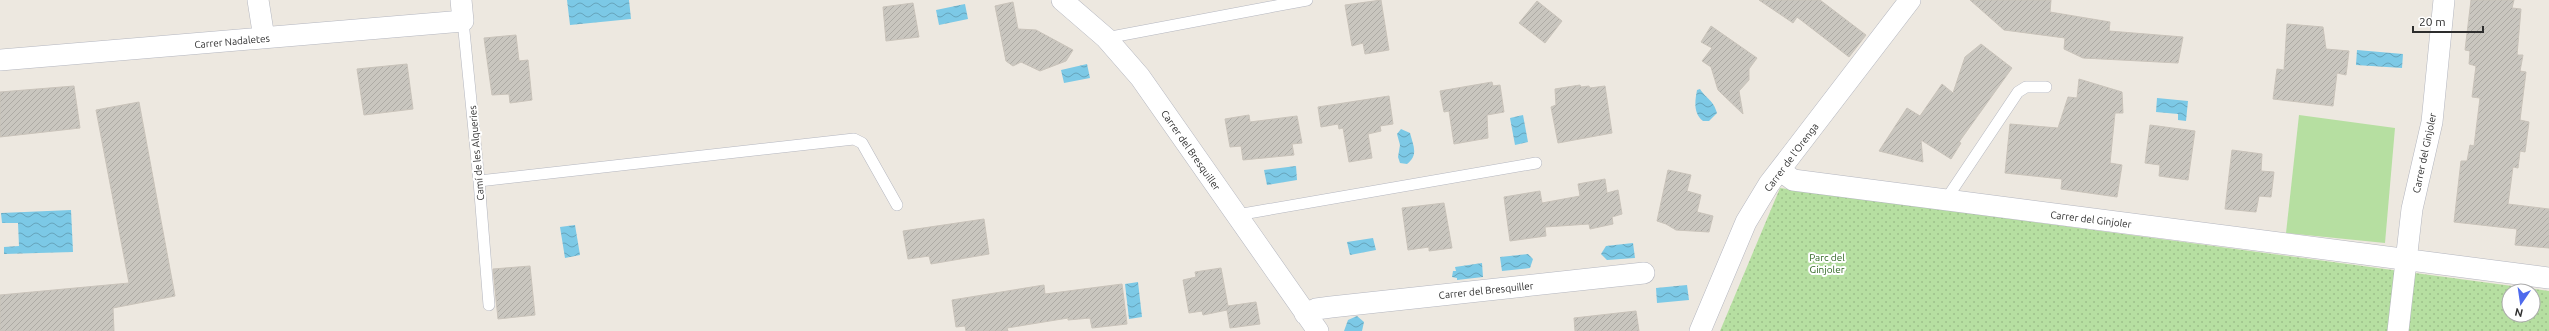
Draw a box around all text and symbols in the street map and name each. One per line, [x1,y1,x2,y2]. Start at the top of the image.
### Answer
scale bar [2413,8,2483,34]
text: 20 m [2419,15,2446,28]
street label: Carrer Nadaletes [194,33,270,50]
street label: Camí de les Alqueries [467,105,486,201]
street label: Carrer del Bresquiller [1159,108,1223,193]
street label: Carrer del Ginjoler [2411,112,2438,194]
street label: Carrer de l'Orenga [1762,121,1821,194]
street label: Carrer del Ginjoler [2050,209,2132,230]
park label: Parc del Ginjoler [1809,252,1845,275]
street label: Carrer del Bresquiller [1438,280,1534,301]
north arrow [2501,283,2541,323]
text: N [2513,306,2524,320]

